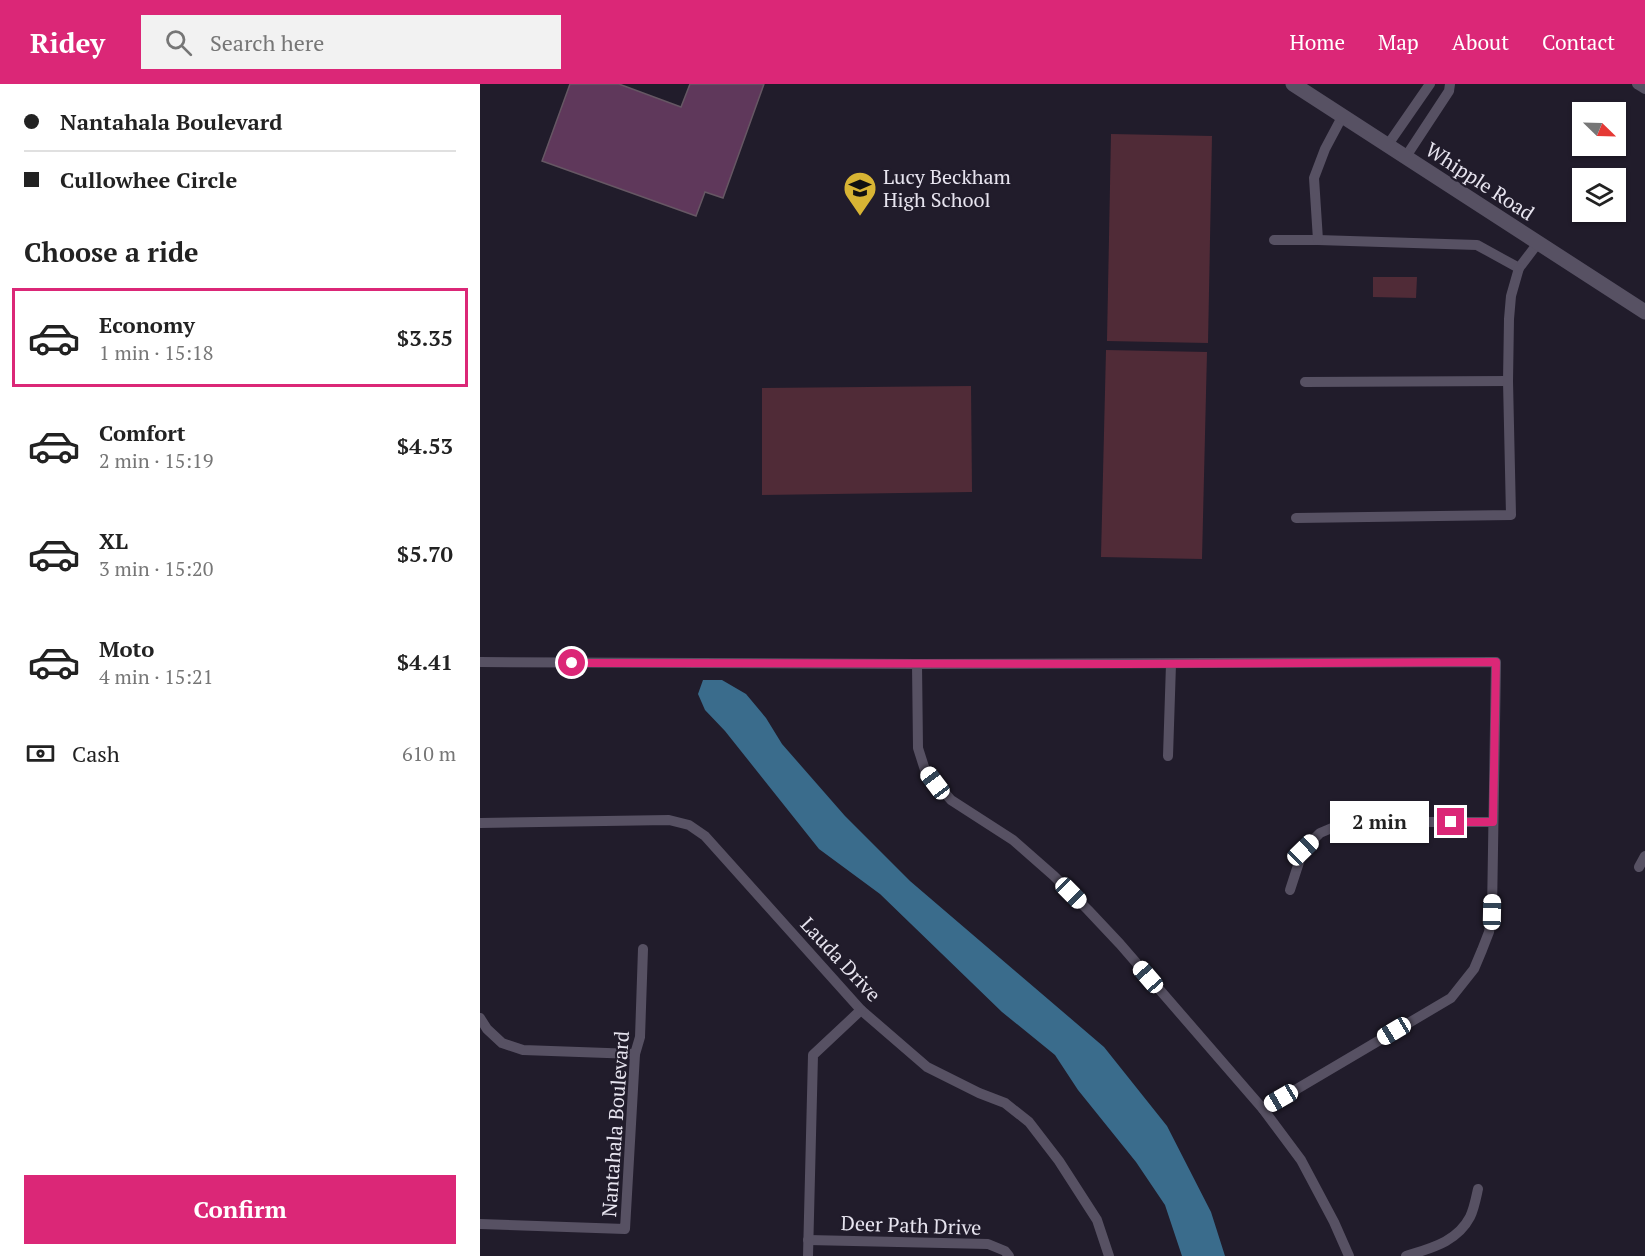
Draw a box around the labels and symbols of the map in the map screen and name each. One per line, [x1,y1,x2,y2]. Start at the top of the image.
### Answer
north arrow [1572,102,1626,156]
street label: Whipple Road [1420,136,1540,226]
place label: Lucy Beckham High School [883,163,1011,213]
school or university icon: Lucy Beckham High School [842,170,878,217]
route start [558,649,585,676]
car [917,763,953,803]
callout: 2 min [1331,801,1430,843]
route end [1437,808,1464,835]
car [1284,831,1322,869]
car [1052,874,1090,912]
car [1483,894,1501,930]
street label: Lauda Drive [795,911,887,1007]
car [1129,958,1167,996]
car [1374,1014,1414,1048]
street label: Nantahala Boulevard [595,1030,635,1218]
car [1261,1081,1301,1115]
street label: Deer Path Drive [840,1209,982,1241]

